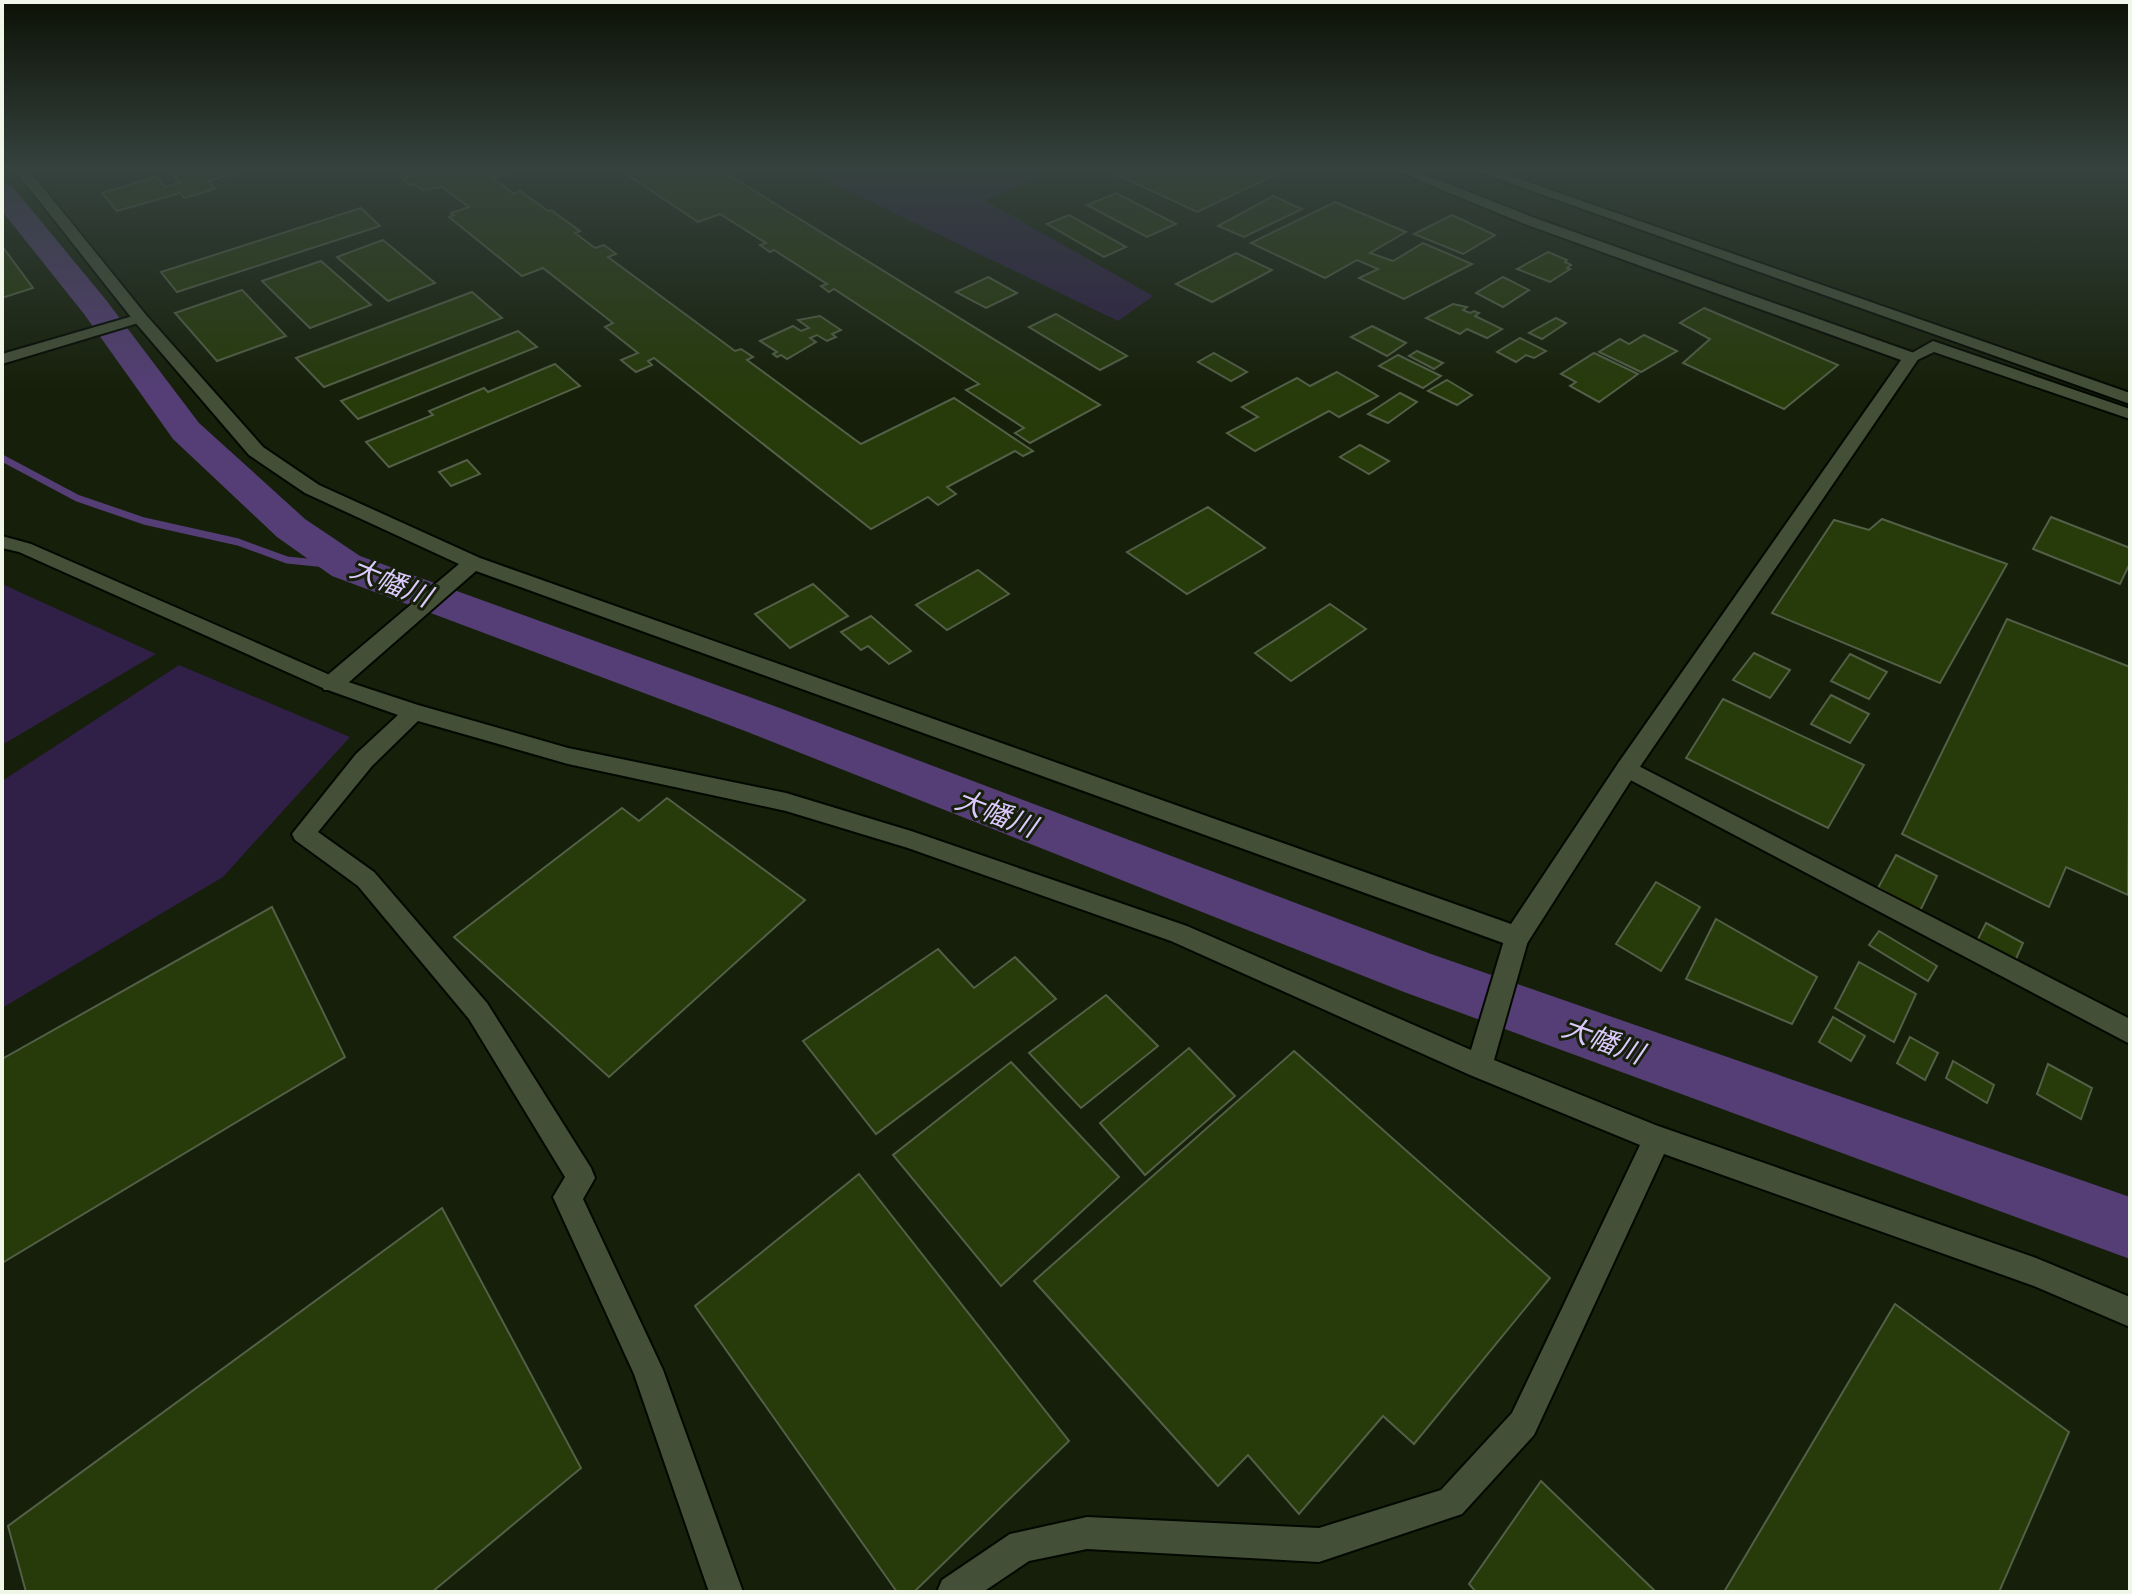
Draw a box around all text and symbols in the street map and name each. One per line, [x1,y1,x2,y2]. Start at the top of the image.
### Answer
water label: 大幡川 [346,550,439,614]
water label: 大幡川 [951,781,1044,844]
water label: 大幡川 [1558,1009,1651,1070]

